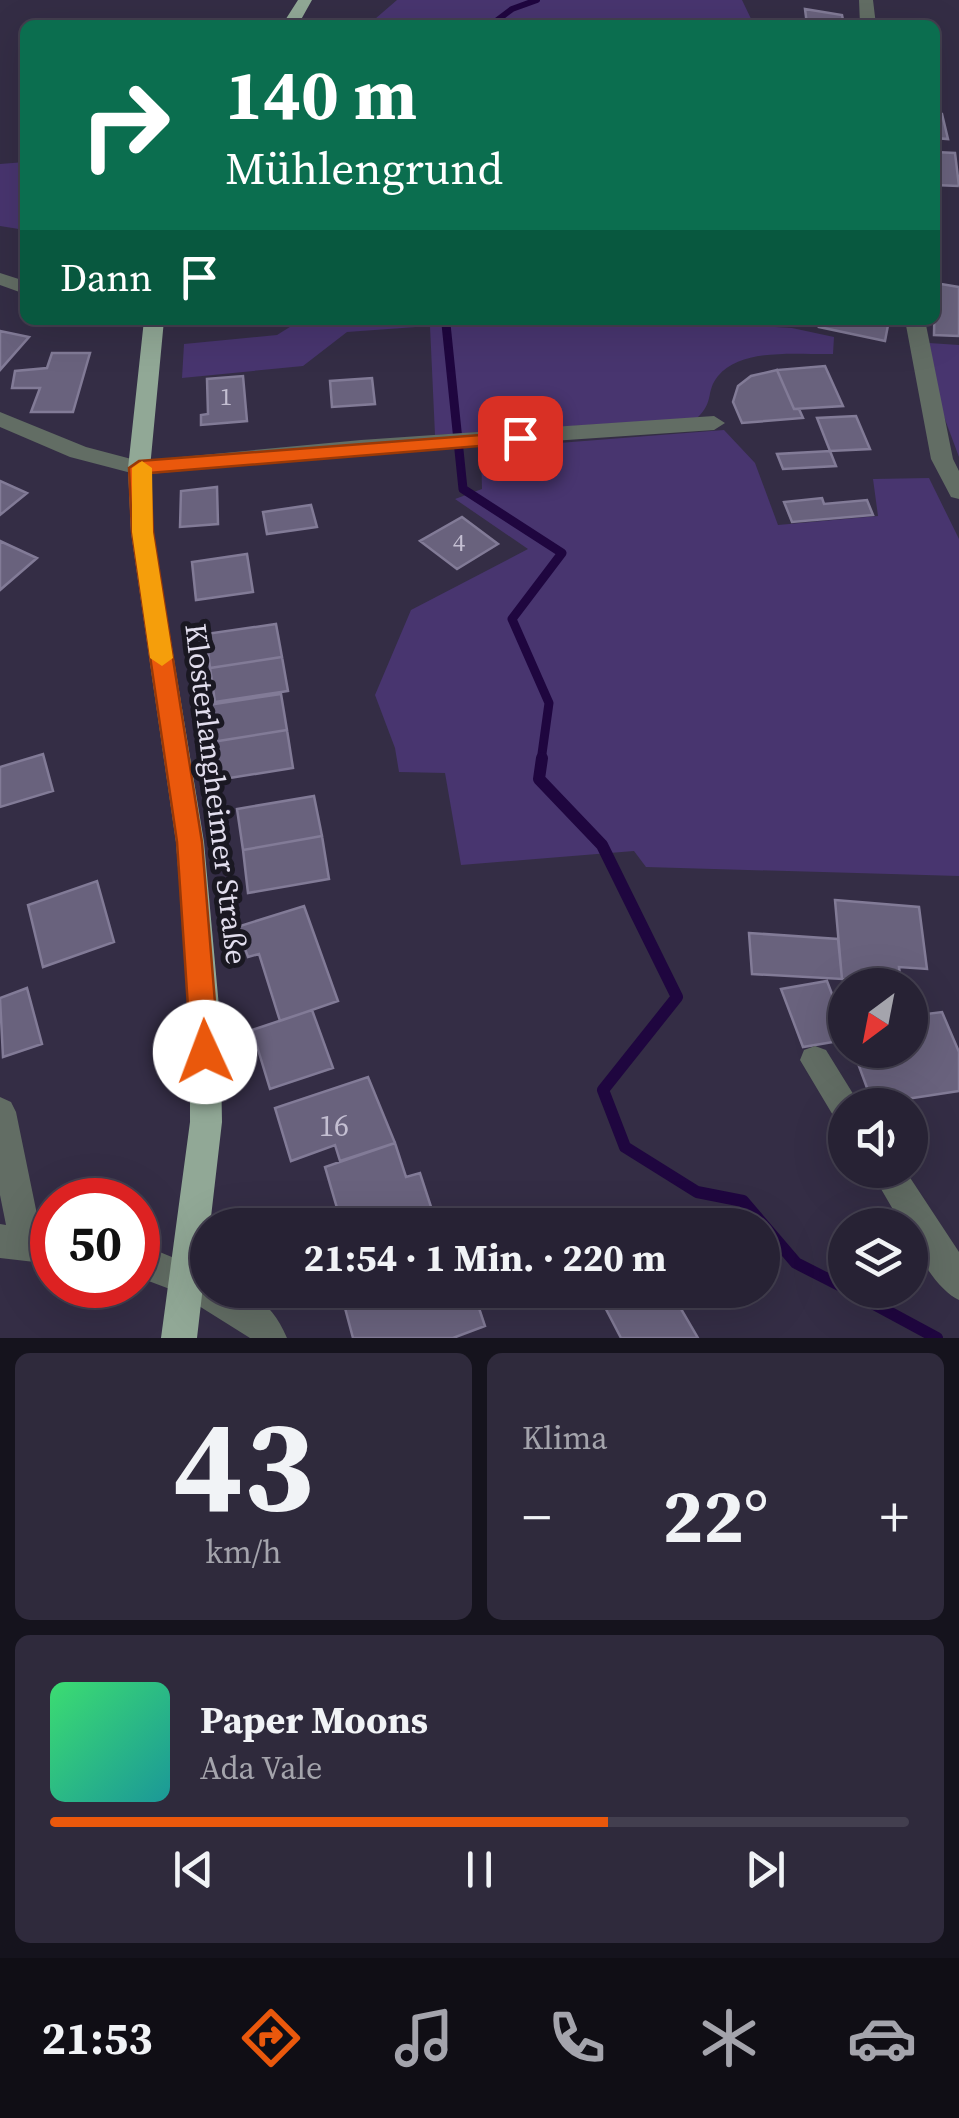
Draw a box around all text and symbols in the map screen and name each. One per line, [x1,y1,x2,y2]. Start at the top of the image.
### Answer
text: 140 m [225,46,417,142]
icon: right [60,60,190,190]
text: Mühlengrund [225,137,503,199]
icon: arrive [172,250,227,305]
text: Dann [60,252,152,304]
house number: 1 [220,379,232,413]
pin [478,396,563,481]
icon: arrive [493,411,548,466]
house number: 4 [453,525,466,559]
street label: Klosterlangheimer Straße [175,621,258,967]
north arrow [828,968,928,1068]
map controls [828,968,928,1308]
position arrow [153,1000,257,1104]
button: sound [828,1088,928,1188]
house number: 16 [319,1105,349,1146]
speed limit sign: 50 [30,1178,160,1308]
button: layers [828,1208,928,1308]
text: 21:54 · 1 Min. · 220 m [303,1232,667,1284]
text: 43 [173,1375,314,1554]
text: Klima [522,1416,608,1460]
text: 22° [663,1464,768,1567]
text: − [522,1479,551,1554]
text: + [880,1479,909,1554]
text: km/h [205,1530,282,1574]
text: Paper Moons [200,1694,428,1746]
text: Ada Vale [200,1746,322,1790]
icon: previous [166,1842,221,1897]
icon: pause [452,1842,507,1897]
icon: next [738,1842,793,1897]
icon: directions [236,2003,306,2073]
icon: music [389,2003,459,2073]
icon: phone [542,2003,612,2073]
icon: climate [694,2003,764,2073]
icon: car [847,2003,917,2073]
text: 21:53 [41,2007,153,2069]

